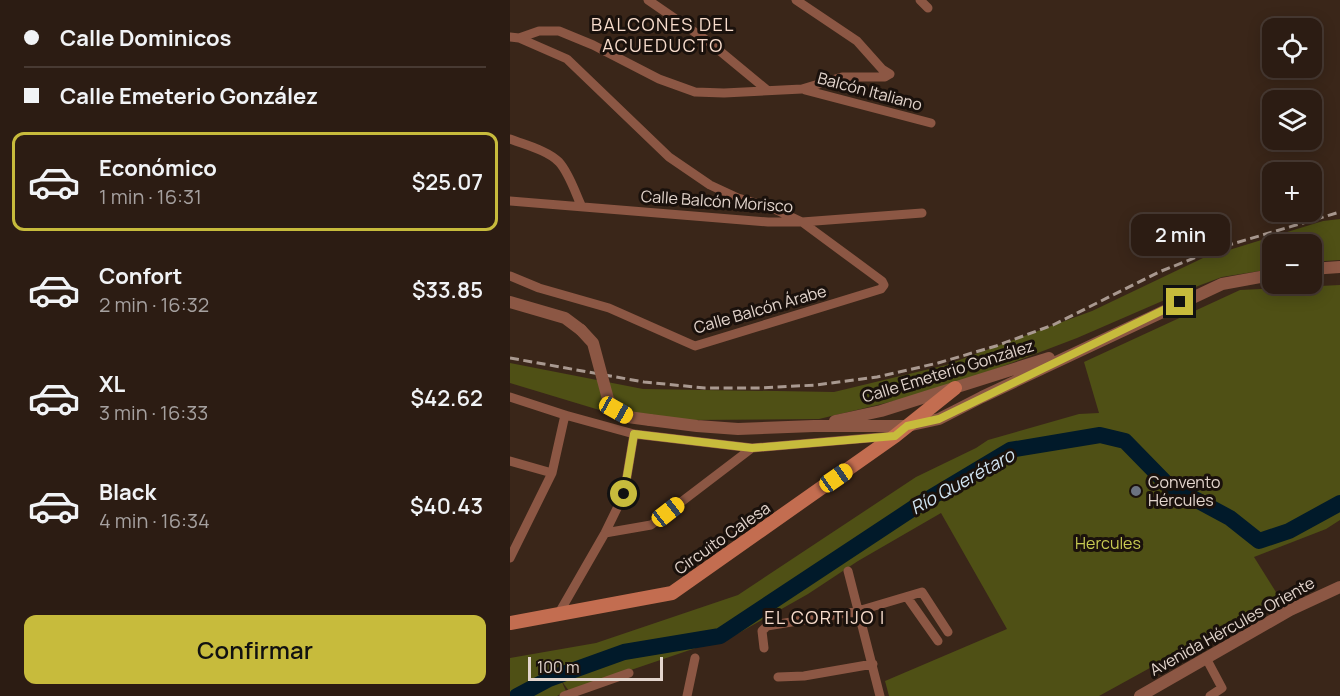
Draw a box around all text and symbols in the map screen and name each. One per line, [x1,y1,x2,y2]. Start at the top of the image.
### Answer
district label: BALCONES DEL ACUEDUCTO [591,12,735,57]
map controls [1262,18,1322,294]
button: locate [1262,18,1322,78]
text: Calle Dominicos [60,23,231,53]
street label: Balcón Italiano [815,66,925,116]
text: Calle Emeterio González [60,81,318,111]
button: layers [1262,90,1322,150]
text: Económico [99,153,217,183]
icon: car [27,155,81,209]
button: + [1262,162,1322,222]
text: $25.07 [412,167,483,197]
text: 1 min · 16:31 [99,183,202,210]
street label: Calle Balcón Morisco [640,185,794,217]
callout: 2 min [1130,215,1230,257]
text: 2 min [1155,221,1206,248]
button: − [1262,234,1322,294]
text: Confort [99,261,182,291]
icon: car [27,263,81,317]
text: $33.85 [412,275,483,305]
street label: Calle Balcón Árabe [691,280,829,338]
route end [1166,288,1193,315]
text: 2 min · 16:32 [99,291,209,318]
street label: Calle Emeterio González [859,334,1037,408]
text: XL [99,369,125,399]
icon: car [27,371,81,425]
text: $42.62 [410,383,483,413]
car [596,393,636,427]
text: 3 min · 16:33 [99,399,208,426]
water label: Río Querétaro [906,442,1019,519]
car [816,460,856,496]
place label: Convento Hércules [1148,471,1220,511]
text: Black [99,477,156,507]
icon: car [27,479,81,533]
route start [610,480,637,507]
marker: Convento Hércules [1129,484,1143,498]
text: $40.43 [410,491,483,521]
car [648,494,688,530]
street label: Circuito Calesa [670,497,774,579]
text: 4 min · 16:34 [99,507,210,534]
park label: Hercules [1075,532,1141,554]
street label: Avenida Hércules Oriente [1146,571,1318,681]
district label: EL CORTIJO I [764,605,886,629]
button: Confirmar [24,615,486,684]
scale bar [528,654,663,682]
text: 100 m [537,656,580,678]

